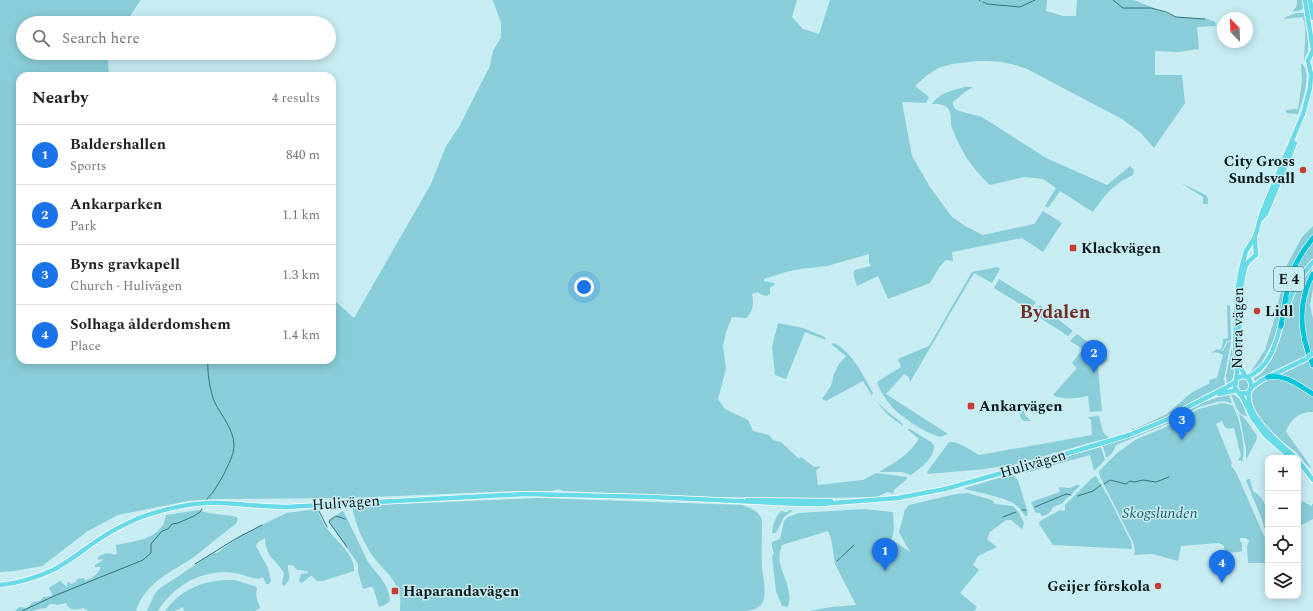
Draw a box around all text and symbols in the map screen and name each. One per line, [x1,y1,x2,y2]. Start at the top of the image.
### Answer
north arrow [1217,12,1253,48]
search box [16,16,336,60]
icon: search [30,27,52,49]
text: Search here [62,27,140,50]
text: Nearby [32,85,88,111]
text: 4 results [272,88,320,108]
text: Baldershallen [70,133,166,156]
text: 1 [41,145,49,165]
text: 840 m [286,145,320,165]
place label: City Gross Sundsvall [1224,150,1295,190]
text: Sports [70,156,107,176]
marker: City Gross Sundsvall [1298,165,1308,175]
text: Ankarparken [70,193,162,216]
text: 2 [41,205,49,225]
text: 1.1 km [282,205,320,225]
text: Park [70,216,97,236]
place label: Klackvägen [1081,237,1161,260]
marker: Klackvägen [1068,243,1078,253]
text: Byns gravkapell [70,253,180,276]
text: 3 [41,265,49,285]
text: 1.3 km [282,265,320,285]
road number: E 4 [1274,267,1304,291]
text: Church · Hulivägen [70,276,182,296]
your location [574,277,594,297]
street label: Norra vägen [1226,287,1250,369]
district label: Bydalen [1020,298,1091,327]
place label: Lidl [1265,300,1293,323]
marker: Lidl [1252,306,1262,316]
text: Solhaga ålderdomshem [70,313,231,336]
text: 4 [41,325,49,345]
text: 1.4 km [282,325,320,345]
text: Place [70,336,101,356]
pin: 2 [1081,340,1107,373]
place label: Ankarvägen [979,395,1063,418]
marker: Ankarvägen [966,401,976,411]
pin: 3 [1169,407,1195,440]
street label: Hulivägen [997,443,1069,484]
map controls [1265,455,1301,599]
button: + [1265,455,1301,491]
street label: Hulivägen [311,489,381,517]
button: − [1265,491,1301,527]
park label: Skogslunden [1122,502,1198,525]
button: locate [1265,527,1301,563]
pin: 1 [872,538,898,571]
pin: 4 [1209,550,1235,583]
button: layers [1265,563,1301,599]
place label: Geijer förskola [1047,575,1150,598]
place label: Haparandavägen [403,580,519,603]
marker: Geijer förskola [1153,581,1163,591]
marker: Haparandavägen [390,586,400,596]

